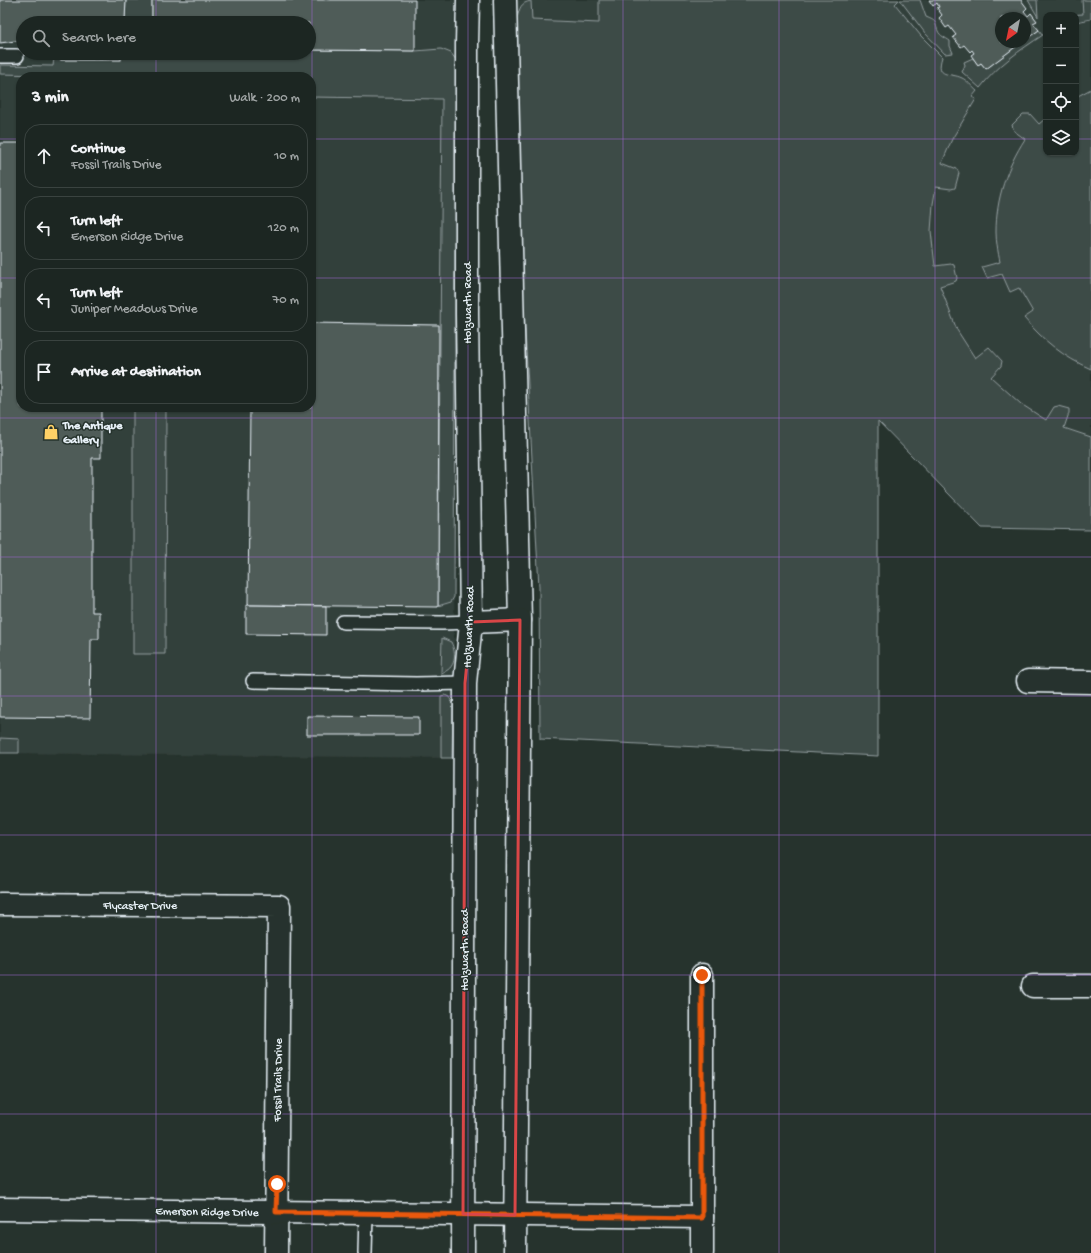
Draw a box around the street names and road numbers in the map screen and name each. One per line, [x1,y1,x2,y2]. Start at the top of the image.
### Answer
street label: Holzwarth Road [462,261,476,344]
street label: Holzwarth Road [462,585,478,668]
street label: Flycaster Drive [102,900,178,914]
street label: Holzwarth Road [459,908,473,991]
street label: Fossil Trails Drive [271,1037,287,1123]
street label: Emerson Ridge Drive [155,1205,260,1221]

